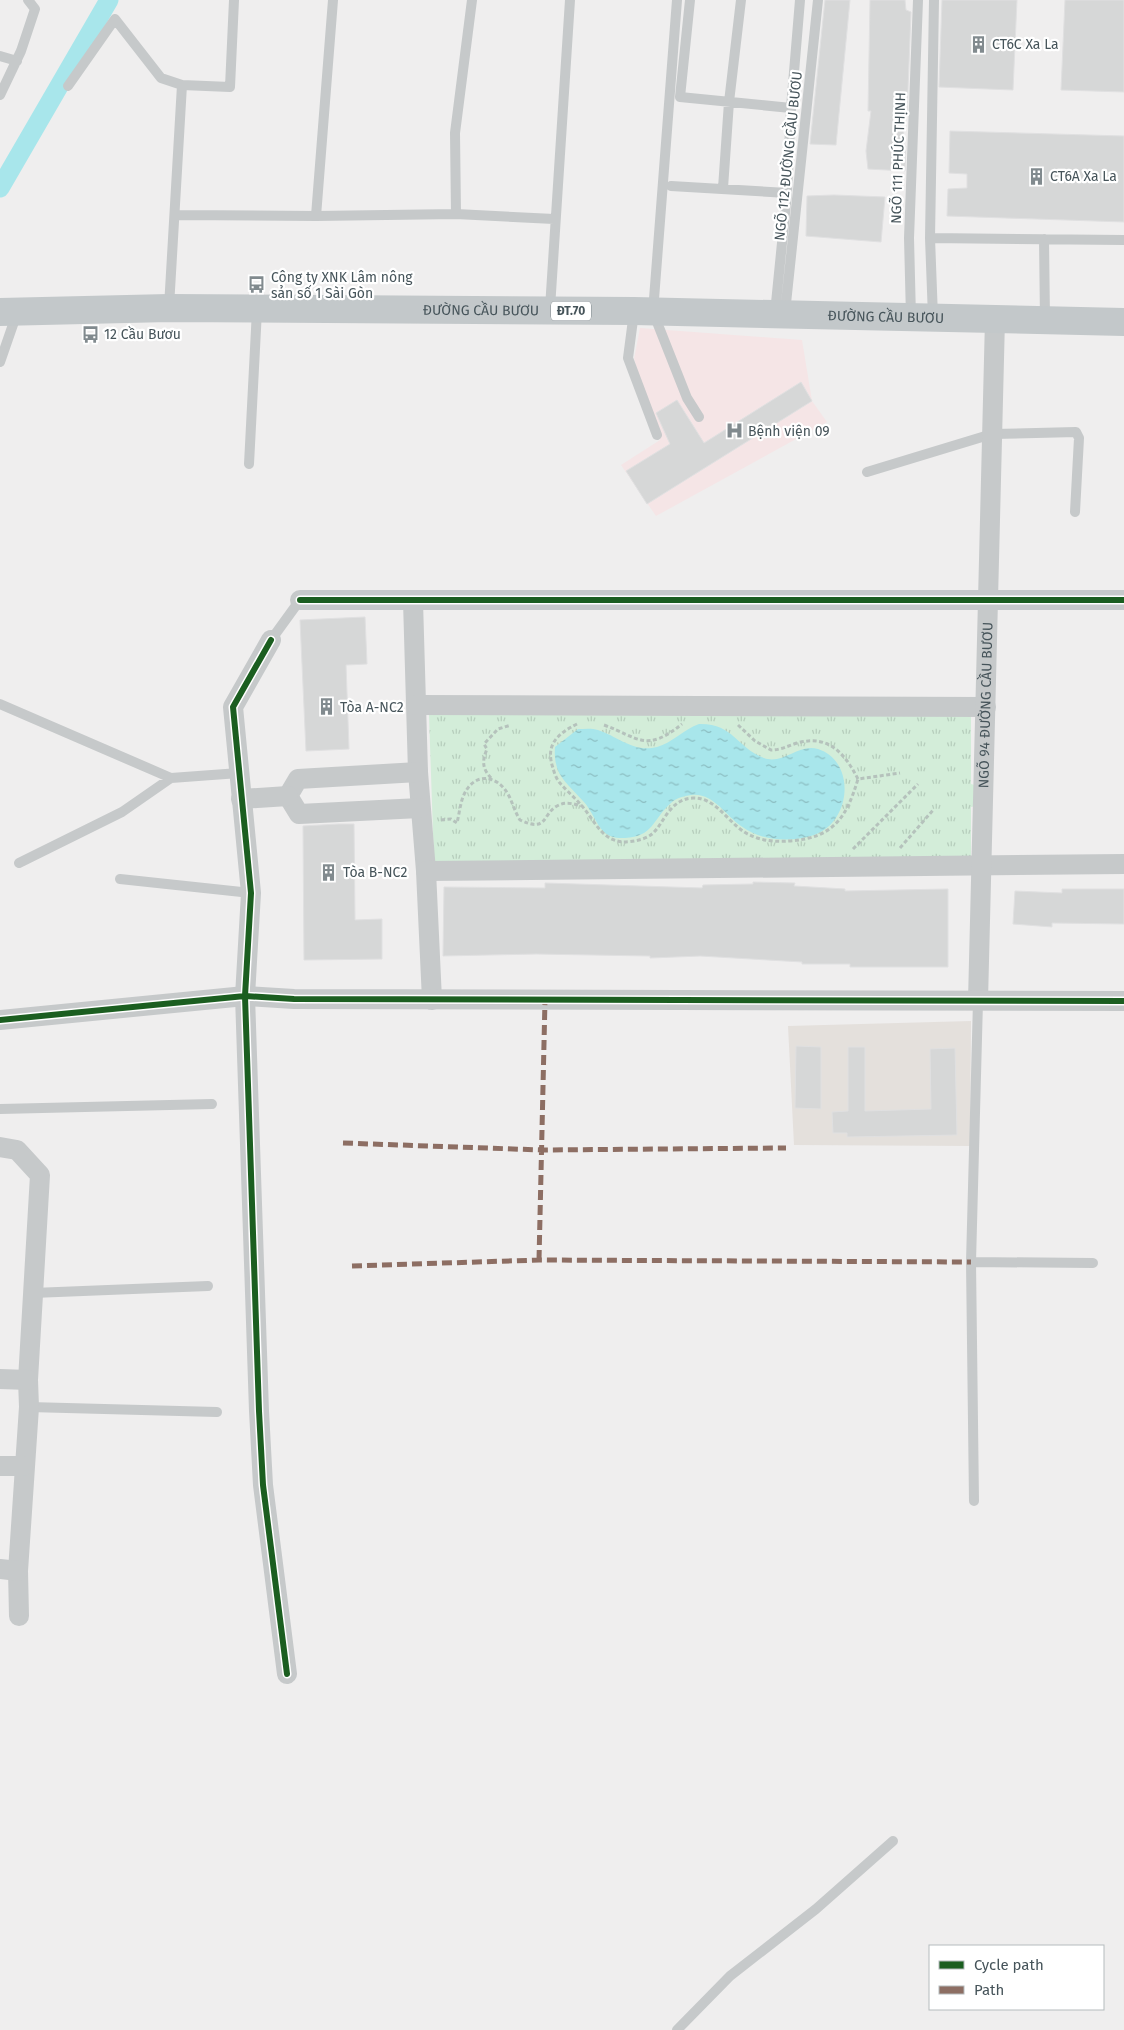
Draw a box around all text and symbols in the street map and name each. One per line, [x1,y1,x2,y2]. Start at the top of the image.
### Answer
building icon: CT6C Xa La [968,34,988,54]
place label: CT6C Xa La [992,36,1059,53]
street label: NGÕ 112 ĐƯỜNG CẦU BƯƠU [768,70,806,242]
street label: NGÕ 111 PHÚC THỊNH [887,92,909,224]
building icon: CT6A Xa La [1026,166,1046,186]
place label: CT6A Xa La [1050,168,1117,185]
place label: Công ty XNK Lâm nông sản số 1 Sài Gòn [271,269,413,302]
bus stop icon: Công ty XNK Lâm nông sản số 1 Sài Gòn [247,275,267,295]
street label: ĐƯỜNG CẦU BƯƠU [423,299,539,319]
road number: ĐT.70 [551,302,591,321]
street label: ĐƯỜNG CẦU BƯƠU [828,306,944,327]
bus stop icon: 12 Cầu Bươu [80,324,100,344]
place label: 12 Cầu Bươu [104,325,181,343]
hospital icon: Bệnh viện 09 [724,421,744,441]
place label: Bệnh viện 09 [748,423,830,440]
street label: NGÕ 94 ĐƯỜNG CẦU BƯƠU [975,622,996,789]
building icon: Tòa A-NC2 [316,697,336,717]
place label: Tòa A-NC2 [340,699,404,716]
building icon: Tòa B-NC2 [319,862,339,882]
place label: Tòa B-NC2 [343,864,407,881]
legend [929,1945,1104,2010]
text: Cycle path [974,1956,1044,1974]
text: Path [974,1981,1004,1999]

